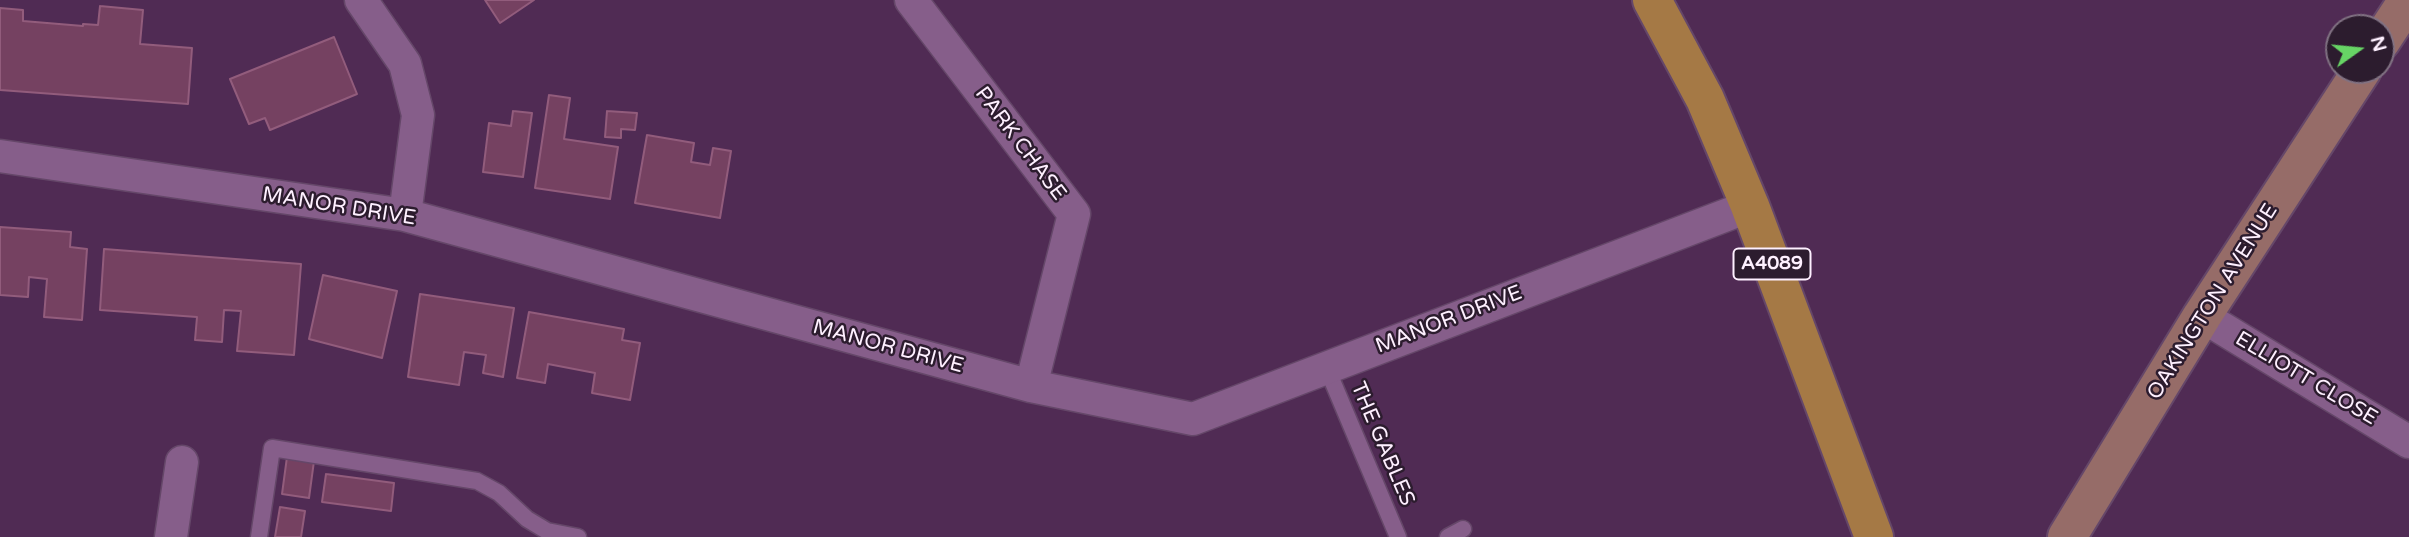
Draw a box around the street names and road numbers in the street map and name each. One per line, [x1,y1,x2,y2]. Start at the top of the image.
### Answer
street label: PARK CHASE [969,82,1071,206]
street label: MANOR DRIVE [261,182,417,232]
street label: OAKINGTON AVENUE [2142,200,2284,404]
road number: A4089 [1734,248,1810,280]
street label: MANOR DRIVE [1372,280,1526,360]
street label: MANOR DRIVE [810,315,966,379]
street label: ELLIOTT CLOSE [2230,327,2382,431]
street label: THE GABLES [1345,378,1419,510]

